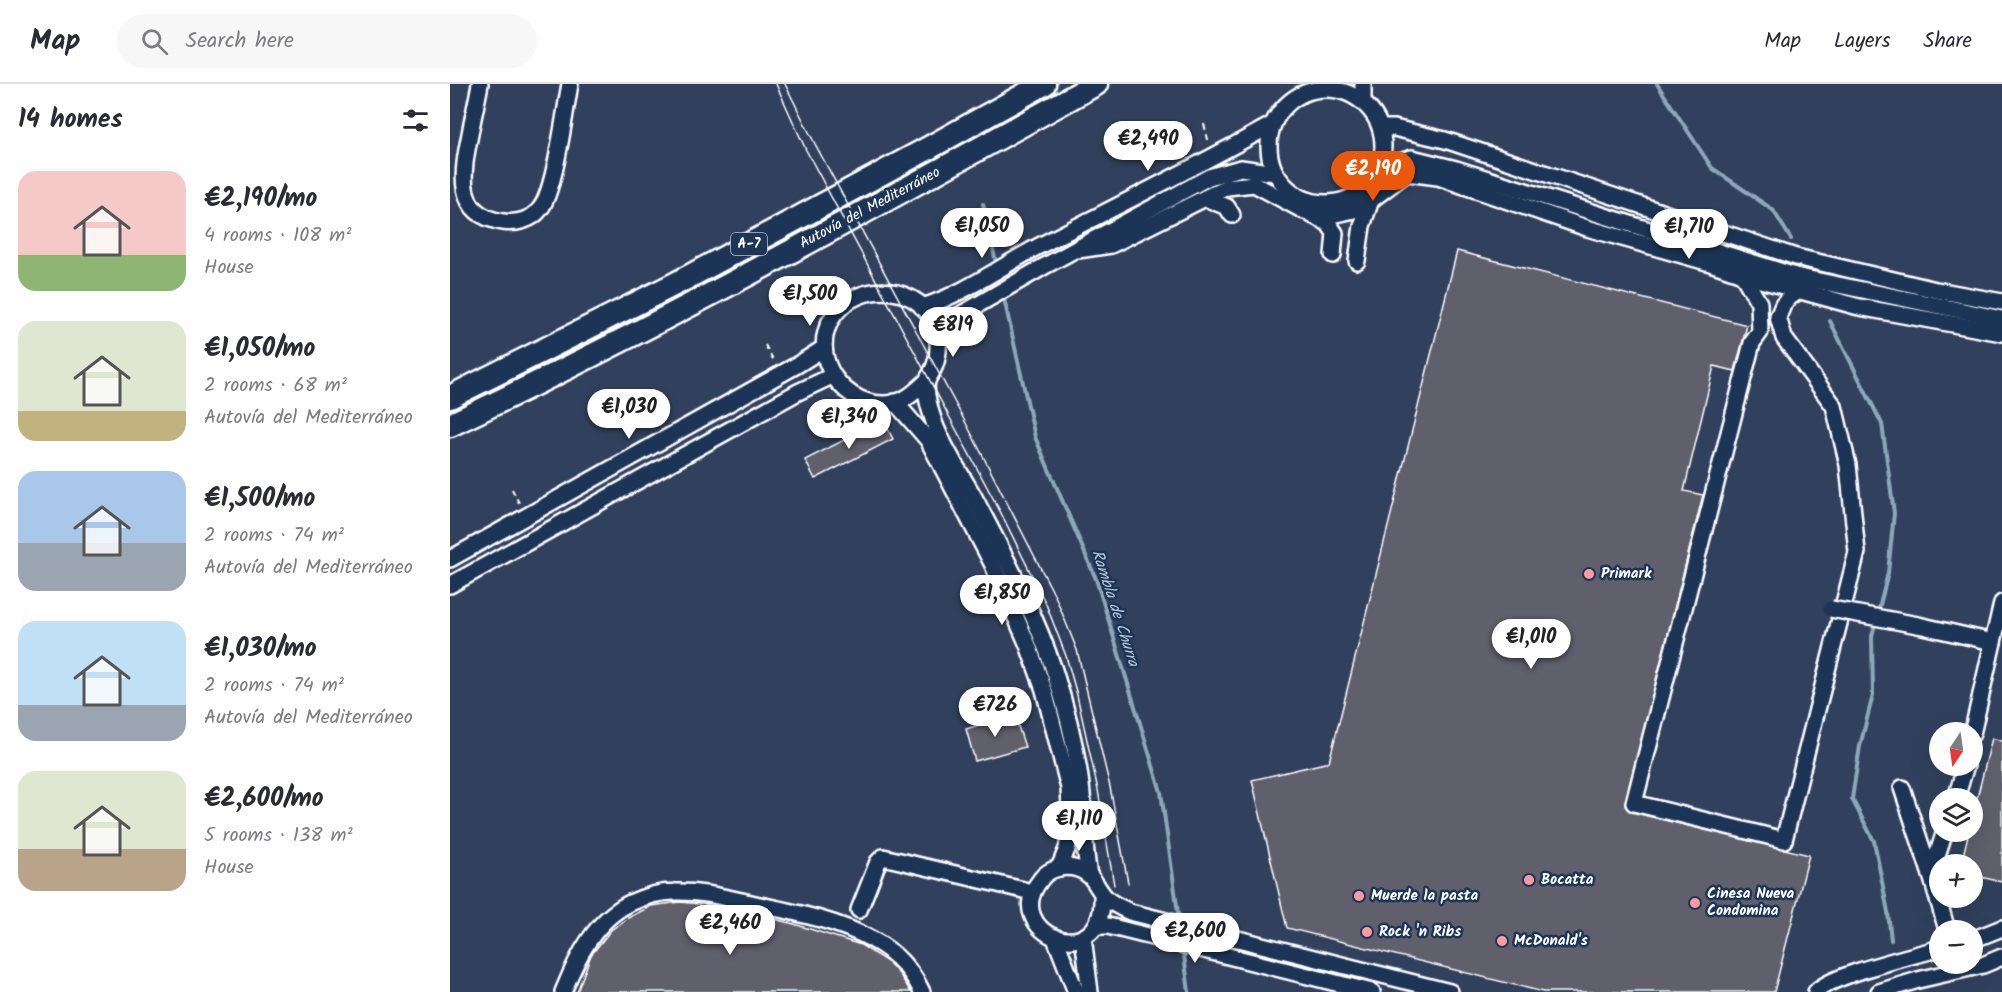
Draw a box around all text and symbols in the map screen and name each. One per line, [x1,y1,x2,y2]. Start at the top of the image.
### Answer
search box [117,14,537,68]
text: Map [30,19,81,64]
text: Search here [186,24,294,59]
icon: search [138,25,171,58]
text: Map [1764,25,1801,58]
text: Layers [1834,25,1890,58]
text: Share [1923,25,1972,58]
text: 14 homes [18,99,123,141]
icon: filters [399,104,432,137]
pin: €2,490 [1099,121,1197,172]
text: €2,490 [1118,124,1178,156]
pin: €2,190 [1324,151,1422,202]
text: €2,190 [1345,154,1401,186]
street label: Autovía del Mediterráneo [795,161,945,255]
text: €2,190/mo [204,178,317,220]
icon: home [66,195,138,267]
pin: €1,050 [933,208,1031,259]
pin: €1,710 [1640,209,1738,260]
text: €1,050 [955,211,1009,243]
text: €1,710 [1664,212,1714,244]
text: 4 rooms · 108 m² [204,220,351,252]
road number: A-7 [731,233,767,255]
text: House [204,252,254,284]
pin: €1,500 [761,276,859,327]
text: €1,500 [783,279,837,311]
pin: €819 [917,307,989,358]
text: €819 [933,310,973,342]
text: €1,050/mo [204,328,315,370]
icon: home [66,345,138,417]
text: 2 rooms · 68 m² [204,370,347,402]
pin: €1,030 [580,389,678,440]
text: €1,030 [601,392,657,424]
pin: €1,340 [800,399,898,450]
text: Autovía del Mediterráneo [204,402,413,434]
text: €1,340 [821,402,877,434]
text: €1,500/mo [204,478,315,520]
icon: home [66,495,138,567]
text: 2 rooms · 74 m² [204,520,344,552]
water label: Rambla de Churra [1084,546,1146,671]
text: Autovía del Mediterráneo [204,552,413,584]
place label: Primark [1601,562,1652,586]
marker: Primark [1582,567,1596,581]
pin: €1,850 [953,575,1051,626]
text: €1,850 [974,578,1030,610]
pin: €1,010 [1482,619,1580,670]
text: €1,010 [1506,622,1556,654]
text: €1,030/mo [204,628,317,670]
icon: home [66,645,138,717]
text: 2 rooms · 74 m² [204,670,344,702]
pin: €726 [959,687,1031,738]
text: €726 [973,690,1017,722]
text: Autovía del Mediterráneo [204,702,413,734]
north arrow [1929,722,1983,776]
map controls [1929,722,1983,974]
text: €2,600/mo [204,778,324,820]
button: layers [1929,788,1983,842]
icon: home [66,795,138,867]
pin: €1,110 [1030,801,1128,852]
text: €1,110 [1056,804,1102,836]
text: 5 rooms · 138 m² [204,820,353,852]
text: House [204,852,254,884]
button: + [1929,854,1983,908]
place label: Bocatta [1541,868,1594,892]
marker: Bocatta [1522,873,1536,887]
place label: Cinesa Nueva Condomina [1707,882,1795,923]
place label: Muerde la pasta [1371,884,1478,908]
marker: Muerde la pasta [1352,889,1366,903]
marker: Cinesa Nueva Condomina [1688,896,1702,910]
pin: €2,460 [681,905,779,956]
text: €2,460 [699,908,761,940]
pin: €2,600 [1146,913,1244,964]
text: €2,600 [1165,916,1225,948]
place label: Rock 'n Ribs [1379,920,1461,944]
button: − [1929,920,1983,974]
marker: Rock 'n Ribs [1360,925,1374,939]
place label: McDonald's [1514,929,1588,953]
marker: McDonald's [1495,934,1509,948]

